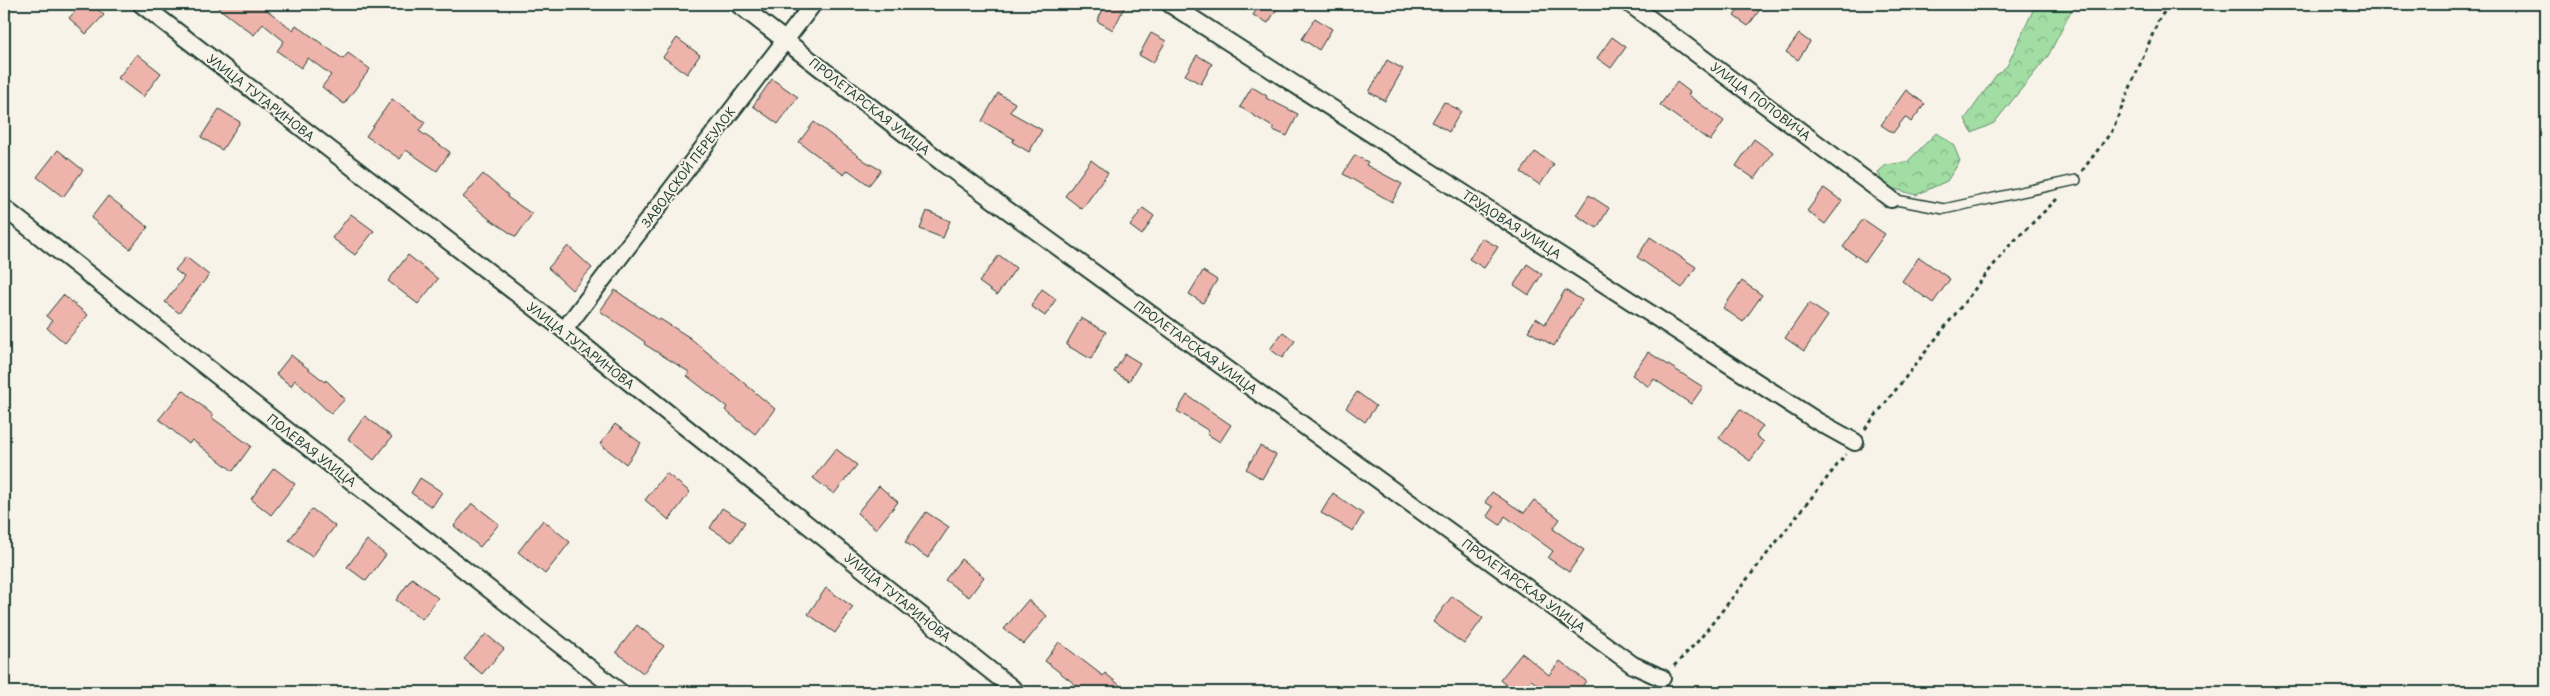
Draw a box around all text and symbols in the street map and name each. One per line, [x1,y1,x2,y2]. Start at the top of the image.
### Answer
street label: УЛИЦА ТУТАРИНОВА [204,49,319,145]
street label: ПРОЛЕТАРСКАЯ УЛИЦА [806,53,934,159]
street label: УЛИЦА ПОПОВИЧА [1707,58,1815,145]
street label: ЗАВОДСКОЙ ПЕРЕУЛОК [637,103,739,231]
street label: ТРУДОВАЯ УЛИЦА [1459,185,1565,263]
street label: ПРОЛЕТАРСКАЯ УЛИЦА [1131,296,1261,398]
street label: УЛИЦА ТУТАРИНОВА [524,297,639,393]
street label: ПОЛЕВАЯ УЛИЦА [263,409,361,491]
street label: ПРОЛЕТАРСКАЯ УЛИЦА [1459,534,1589,636]
street label: УЛИЦА ТУТАРИНОВА [841,549,955,646]

